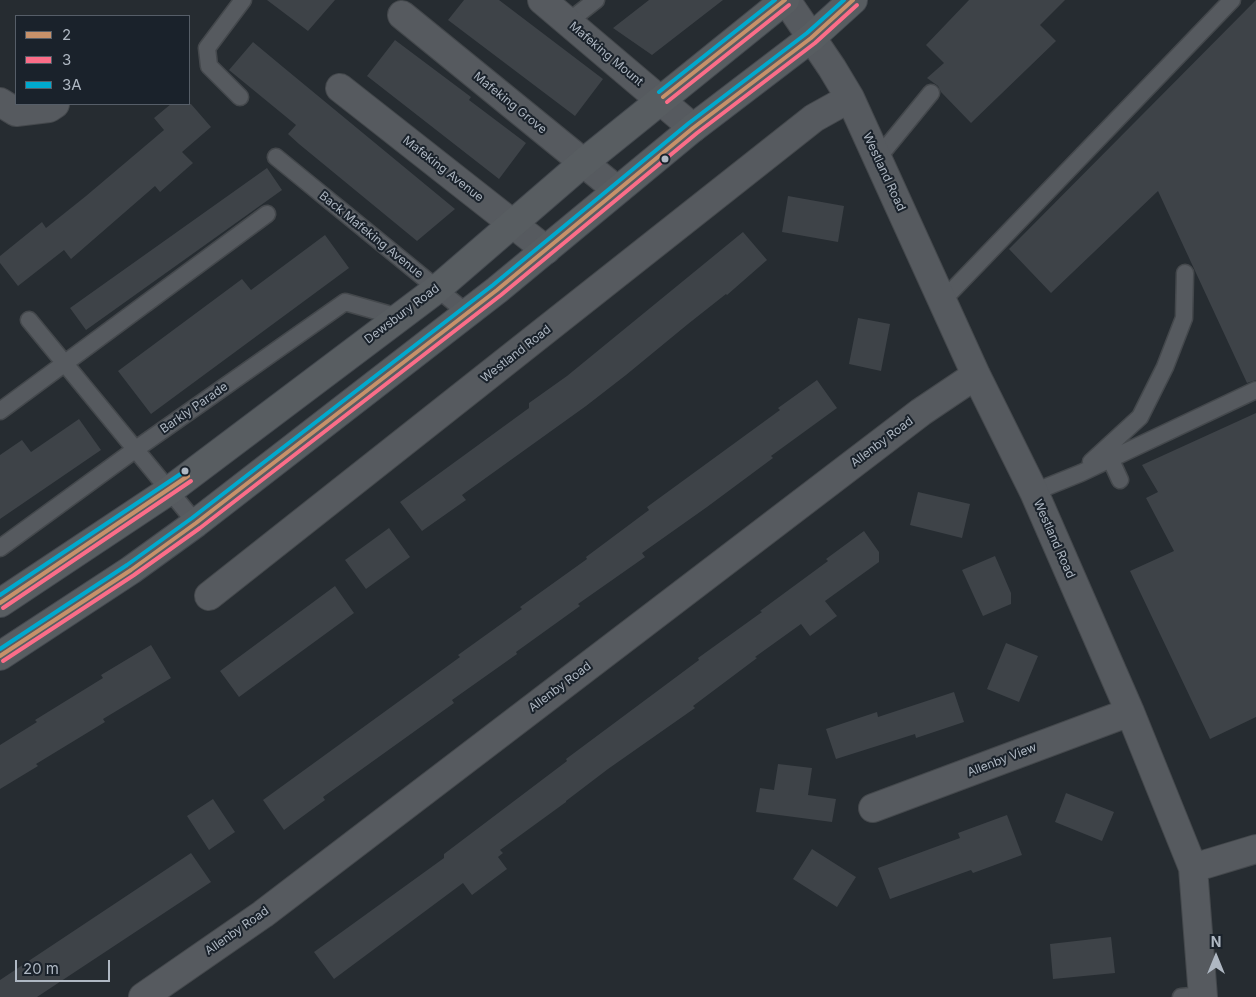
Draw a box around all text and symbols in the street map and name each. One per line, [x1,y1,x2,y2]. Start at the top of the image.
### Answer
legend [15,15,190,105]
street label: Mafeking Mount [566,19,646,89]
text: 2 [62,25,71,44]
text: 3 [62,50,71,69]
street label: Mafeking Grove [471,69,549,137]
text: 3A [62,75,82,94]
street label: Westland Road [860,130,908,214]
street label: Mafeking Avenue [400,133,486,205]
unlabelled marker [660,154,670,164]
street label: Back Mafeking Avenue [316,189,426,281]
street label: Dewsbury Road [362,281,442,347]
street label: Westland Road [478,322,554,386]
street label: Barkly Parade [158,379,230,437]
street label: Allenby Road [848,414,916,470]
unlabelled marker [180,466,190,476]
street label: Westland Road [1030,497,1078,581]
street label: Allenby Road [526,659,594,715]
street label: Allenby View [965,740,1039,780]
street label: Allenby Road [202,904,272,958]
north arrow [1191,932,1241,982]
text: N [1211,933,1221,950]
scale bar [18,950,112,982]
text: 20 m [23,959,59,978]

